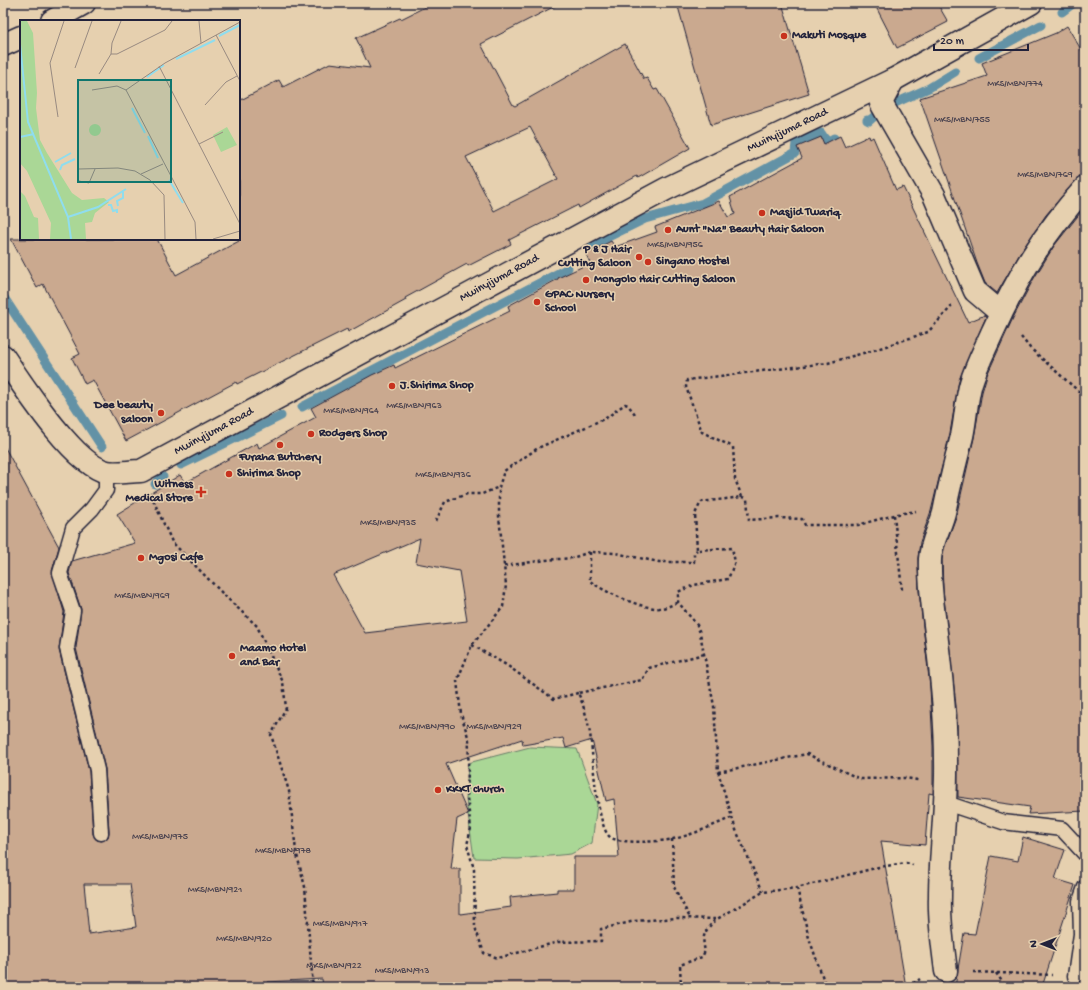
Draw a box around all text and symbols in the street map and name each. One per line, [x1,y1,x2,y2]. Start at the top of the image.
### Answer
inset map [20,20,240,240]
scale bar [934,26,1028,52]
place label: Makuti Mosque [792,29,867,43]
marker: Makuti Mosque [779,31,789,41]
text: 20 m [940,35,965,49]
house number: MKS/MBN/774 [987,78,1043,90]
street label: Mwinyijuma Road [745,105,831,156]
house number: MKS/MBN/755 [934,114,990,126]
house number: MKS/MBN/769 [1017,169,1073,181]
place label: Masjid Twariq [770,206,842,220]
marker: Masjid Twariq [757,208,767,218]
place label: Aunt "Na" Beauty Hair Saloon [675,223,824,237]
marker: Aunt "Na" Beauty Hair Saloon [663,225,673,235]
house number: MKS/MBN/956 [647,239,704,251]
place label: P & J Hair Cutting Saloon [557,243,633,271]
street label: Mwinyijuma Road [457,251,542,305]
marker: P & J Hair Cutting Saloon [634,252,644,262]
place label: Singano Hostel [656,255,730,269]
marker: Singano Hostel [643,257,653,267]
place label: Mongolo Hair Cutting Saloon [594,273,735,287]
marker: Mongolo Hair Cutting Saloon [581,275,591,285]
place label: GPAC Nursery School [545,288,614,316]
marker: GPAC Nursery School [532,297,542,307]
place label: J.Shirima Shop [399,379,474,393]
marker: J.Shirima Shop [387,381,397,391]
place label: Dee beauty saloon [93,399,153,427]
house number: MKS/MBN/963 [386,400,442,412]
street label: Mwinyijuma Road [172,404,257,459]
house number: MKS/MBN/964 [323,405,379,417]
marker: Dee beauty saloon [156,408,166,418]
place label: Rodgers Shop [318,427,387,441]
marker: Rodgers Shop [306,429,316,439]
marker: Furaha Butchery [275,440,285,450]
place label: Furaha Butchery [238,451,321,465]
place label: Shirima Shop [237,467,301,481]
marker: Shirima Shop [224,469,234,479]
house number: MKS/MBN/936 [415,469,472,481]
place label: Witness Medical Store [125,478,194,506]
marker: Witness Medical Store [196,487,206,497]
house number: MKS/MBN/935 [360,517,416,529]
place label: Mgosi Cafe [149,551,204,565]
marker: Mgosi Cafe [136,553,146,563]
house number: MKS/MBN/969 [114,590,170,602]
place label: Maamo Hotel and Bar [239,642,306,670]
marker: Maamo Hotel and Bar [227,651,237,661]
house number: MKS/MBN/990 [399,721,455,733]
house number: MKS/MBN/929 [466,721,522,733]
place label: KKKT church [445,783,505,797]
marker: KKKT church [433,785,443,795]
house number: MKS/MBN/975 [132,831,188,843]
house number: MKS/MBN/978 [255,845,312,857]
house number: MKS/MBN/921 [188,884,242,896]
house number: MKS/MBN/917 [313,918,368,930]
north arrow [1022,924,1062,964]
house number: MKS/MBN/920 [216,933,272,945]
text: N [1028,940,1040,948]
house number: MKS/MBN/922 [306,960,362,972]
house number: MKS/MBN/913 [375,965,429,977]

